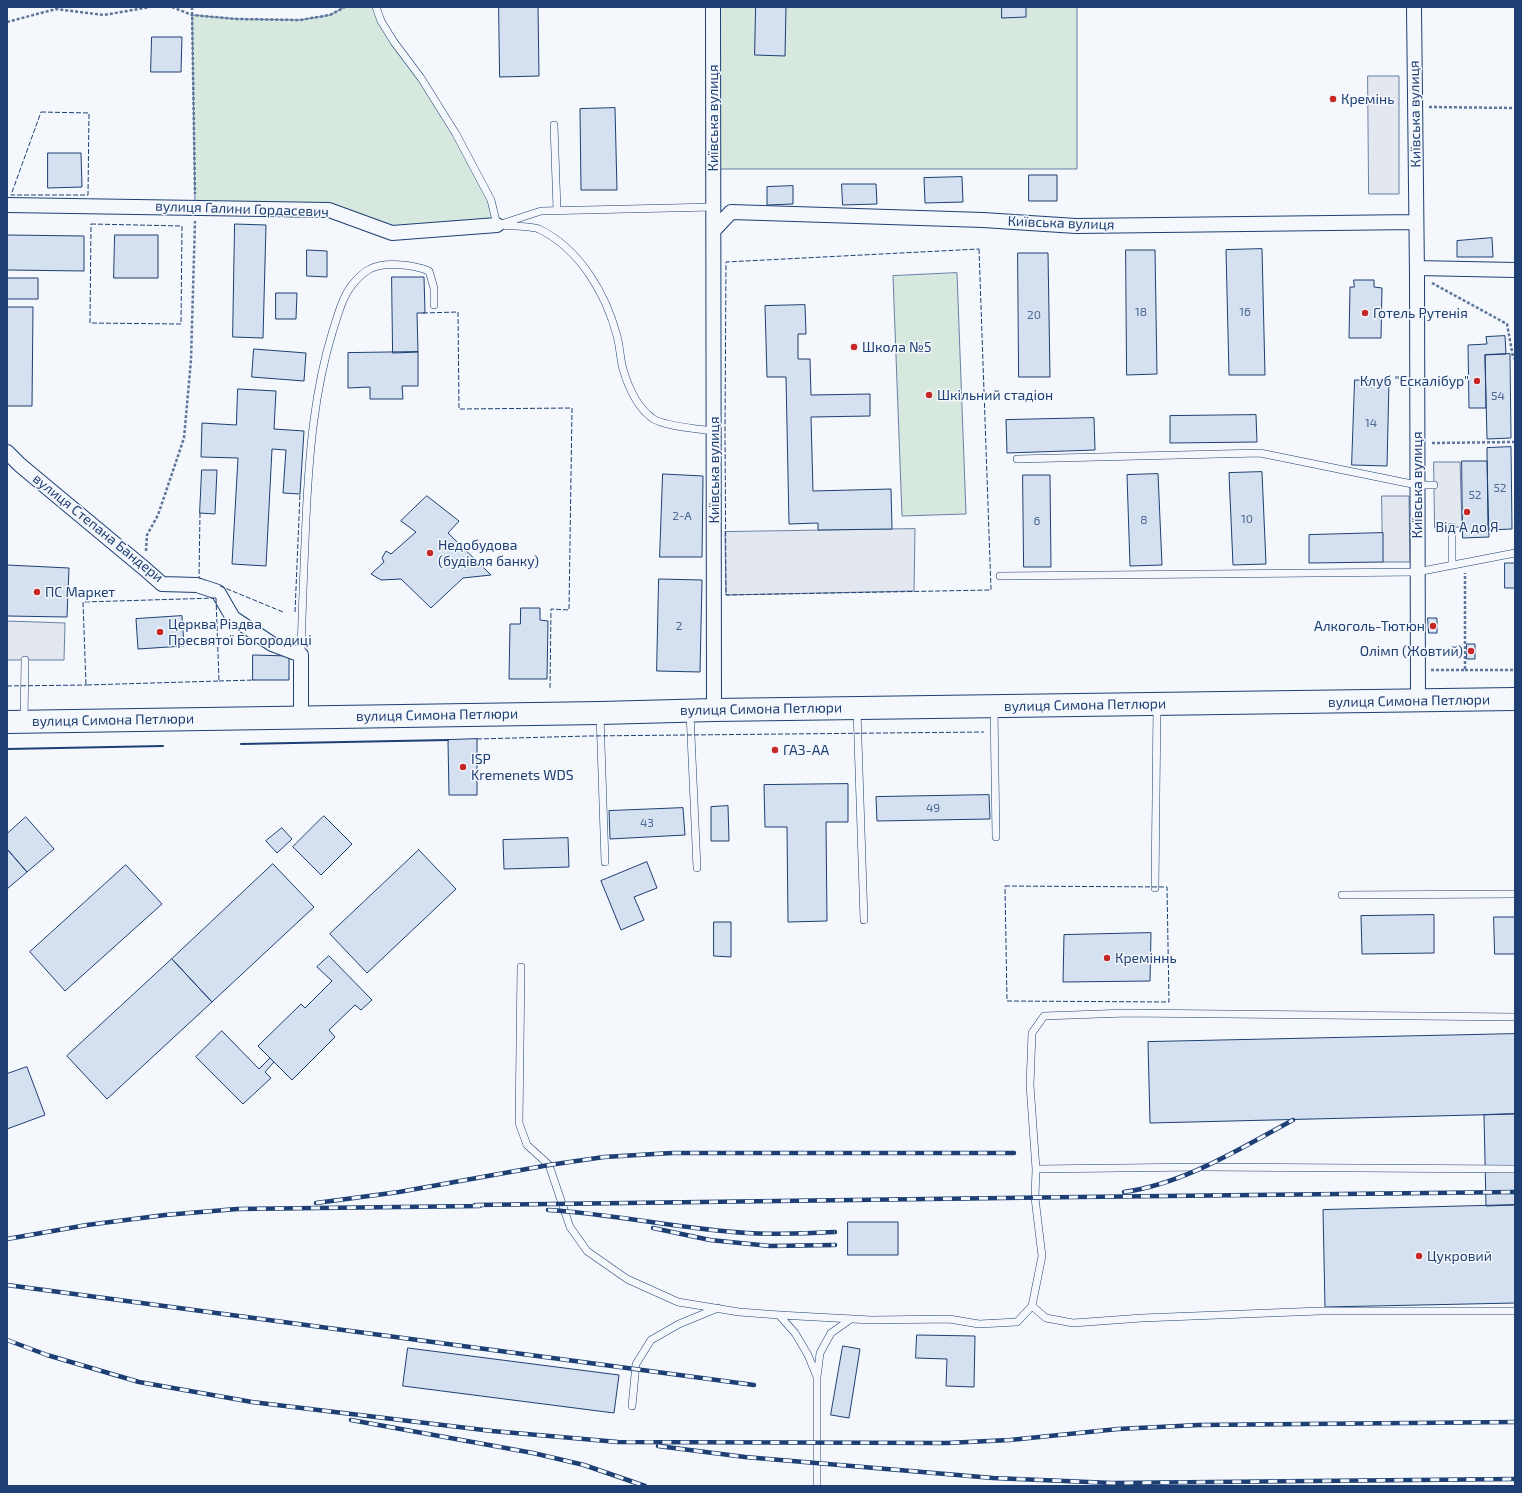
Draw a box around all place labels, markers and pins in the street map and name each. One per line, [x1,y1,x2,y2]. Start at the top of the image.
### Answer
place label: Кремінь [1341,91,1394,107]
marker: Кремінь [1328,94,1338,104]
place label: Готель Рутенія [1373,305,1468,321]
marker: Готель Рутенія [1360,308,1370,318]
place label: Школа №5 [862,339,932,355]
marker: Школа №5 [849,342,859,352]
place label: Клуб "Ескалібур" [1360,373,1469,389]
marker: Клуб "Ескалібур" [1472,376,1482,386]
place label: Шкільний стадіон [937,387,1053,403]
marker: Шкільний стадіон [924,390,934,400]
marker: Від А до Я [1462,507,1472,517]
place label: Від А до Я [1435,519,1499,535]
place label: Недобудова (будівля банку) [438,537,539,570]
marker: Недобудова (будівля банку) [425,548,435,558]
place label: ПС Маркет [45,584,115,600]
marker: ПС Маркет [32,587,42,597]
place label: Церква Різдва Пресвятої Богородиці [168,616,312,648]
place label: Алкоголь-Тютюн [1314,618,1425,634]
marker: Алкоголь-Тютюн [1428,621,1438,631]
marker: Церква Різдва Пресвятої Богородиці [155,627,165,637]
place label: Олімп (Жовтий) [1360,643,1463,659]
marker: Олімп (Жовтий) [1466,646,1476,656]
place label: ГАЗ-АА [783,742,829,758]
marker: ГАЗ-АА [770,745,780,755]
place label: ISP Kremenets WDS [471,751,574,784]
marker: ISP Kremenets WDS [458,762,468,772]
place label: Креміннь [1115,950,1177,966]
marker: Креміннь [1102,953,1112,963]
place label: Цукровий [1427,1248,1492,1264]
marker: Цукровий [1414,1251,1424,1261]

